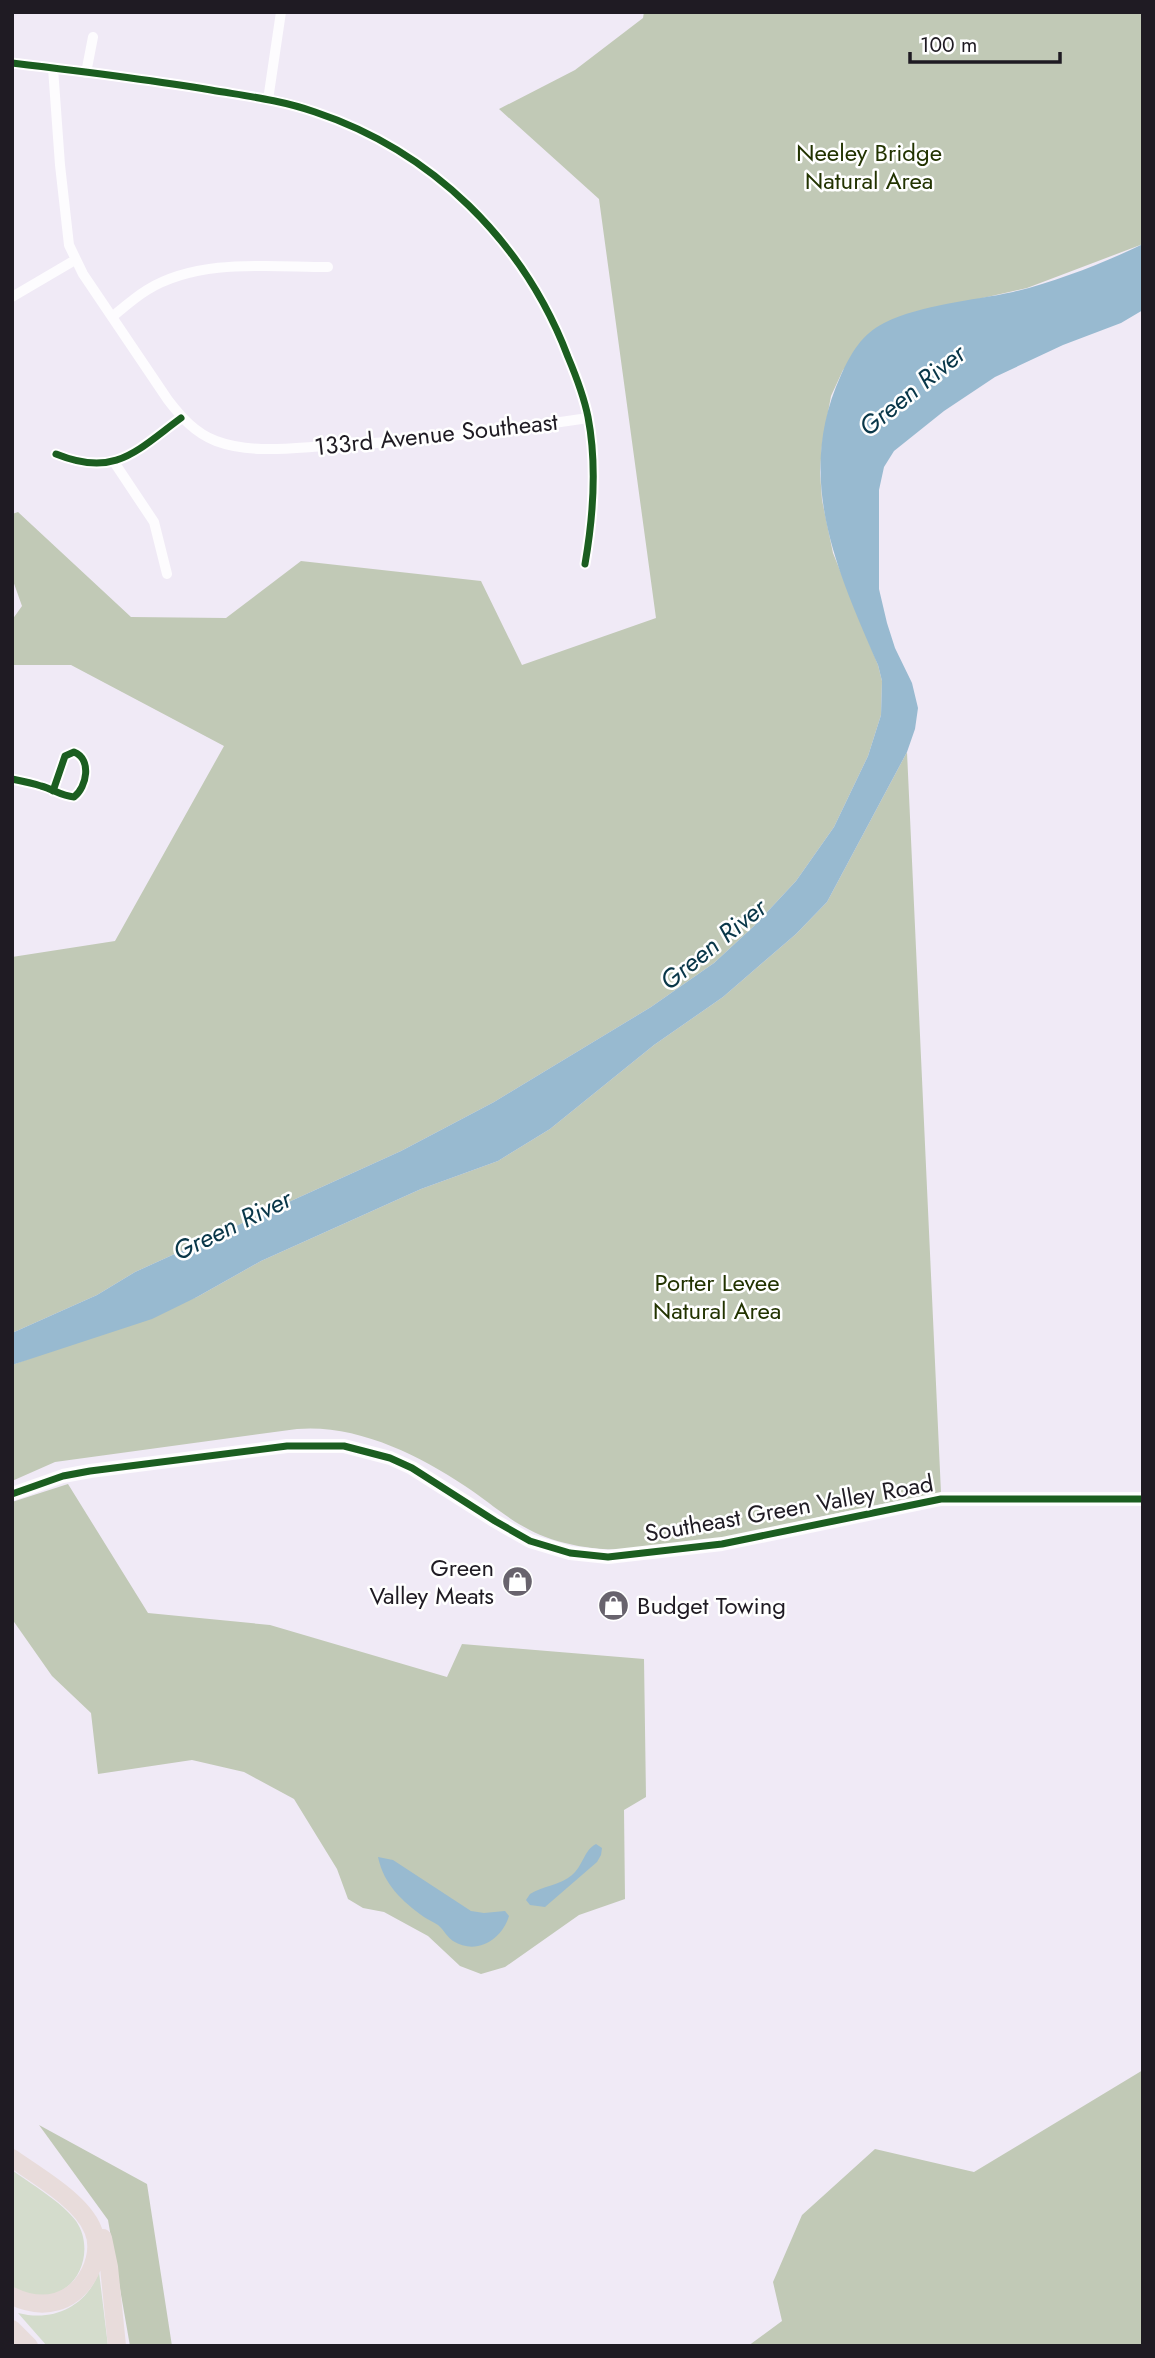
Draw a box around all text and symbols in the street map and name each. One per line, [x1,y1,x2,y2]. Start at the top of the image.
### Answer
scale bar [910,21,1060,65]
text: 100 m [920,30,977,60]
park label: Neeley Bridge Natural Area [796,135,942,198]
water label: Green River [850,334,975,445]
street label: 133rd Avenue Southeast [313,404,560,464]
water label: Green River [651,888,776,999]
water label: Green River [166,1179,299,1270]
park label: Porter Levee Natural Area [653,1265,781,1328]
street label: Southeast Green Valley Road [642,1465,936,1551]
place label: Green Valley Meats [369,1550,494,1613]
shop icon: Green Valley Meats [500,1564,534,1598]
shop icon: Budget Towing [597,1588,631,1622]
place label: Budget Towing [637,1588,786,1623]

